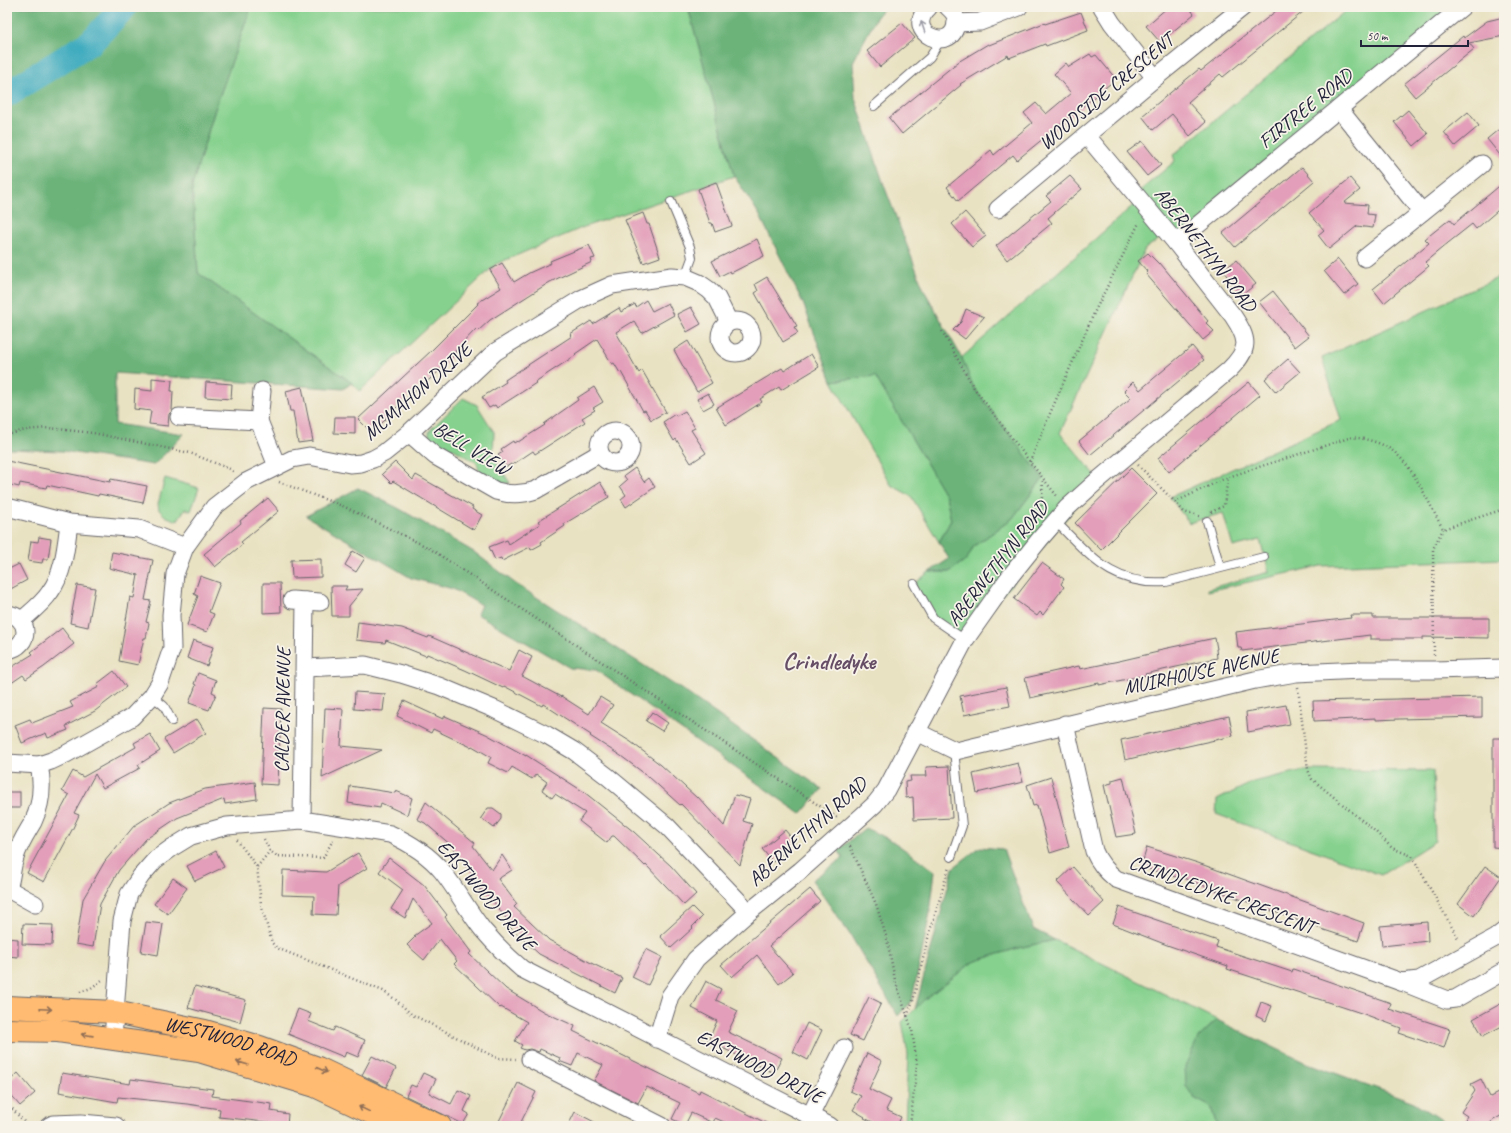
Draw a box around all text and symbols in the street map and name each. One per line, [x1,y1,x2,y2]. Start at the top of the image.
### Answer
one-way arrow [919,21,927,33]
scale bar [1361,22,1468,48]
street label: WOODSIDE CRESCENT [1034,25,1182,155]
text: 50 m [1367,28,1389,44]
street label: FIRTREE ROAD [1253,61,1359,154]
street label: ABERNETHYN ROAD [1149,182,1264,319]
street label: MCMAHON DRIVE [358,336,479,445]
street label: BELL VIEW [429,416,517,482]
street label: ABERNETHYN ROAD [941,494,1055,631]
street label: MUIRHOUSE AVENUE [1121,642,1284,700]
street label: CALDER AVENUE [269,644,296,773]
district label: Crindledyke [783,646,877,676]
street label: ABERNETHYN ROAD [743,770,874,891]
street label: EASTWOOD DRIVE [432,835,543,958]
street label: CRINDLEDYKE CRESCENT [1126,849,1322,941]
one-way arrow [39,1005,52,1013]
street label: WESTWOOD ROAD [163,1011,300,1072]
street label: EASTWOOD DRIVE [692,1024,830,1110]
one-way arrow [81,1031,94,1038]
one-way arrow [236,1059,249,1066]
one-way arrow [315,1067,327,1074]
one-way arrow [358,1105,370,1112]

